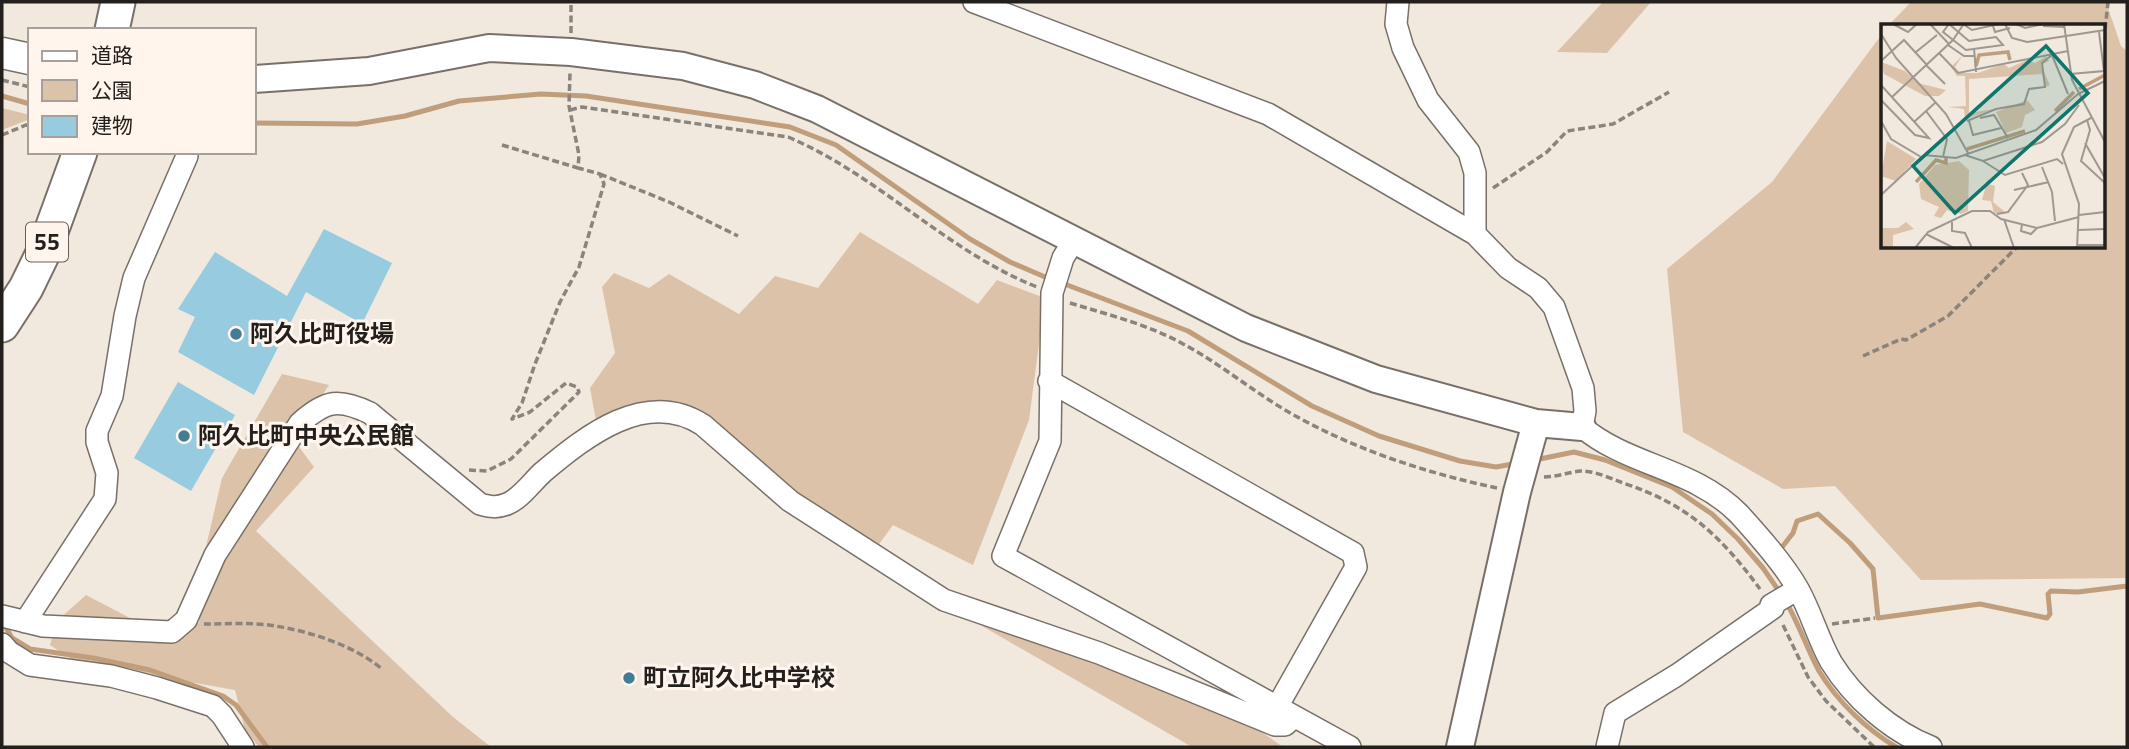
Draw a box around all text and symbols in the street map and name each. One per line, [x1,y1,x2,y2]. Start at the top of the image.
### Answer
inset map [1881,24,2104,248]
legend [28,28,256,154]
text: 道路 [91,39,133,71]
text: 公園 [91,74,133,106]
text: 建物 [91,109,133,141]
road number: 55 [26,222,68,262]
place label: 阿久比町役場 [250,315,394,351]
marker: 阿久比町役場 [228,326,244,342]
place label: 阿久比町中央公民館 [198,417,414,453]
marker: 阿久比町中央公民館 [176,428,192,444]
place label: 町立阿久比中学校 [643,659,835,695]
marker: 町立阿久比中学校 [621,670,637,686]

